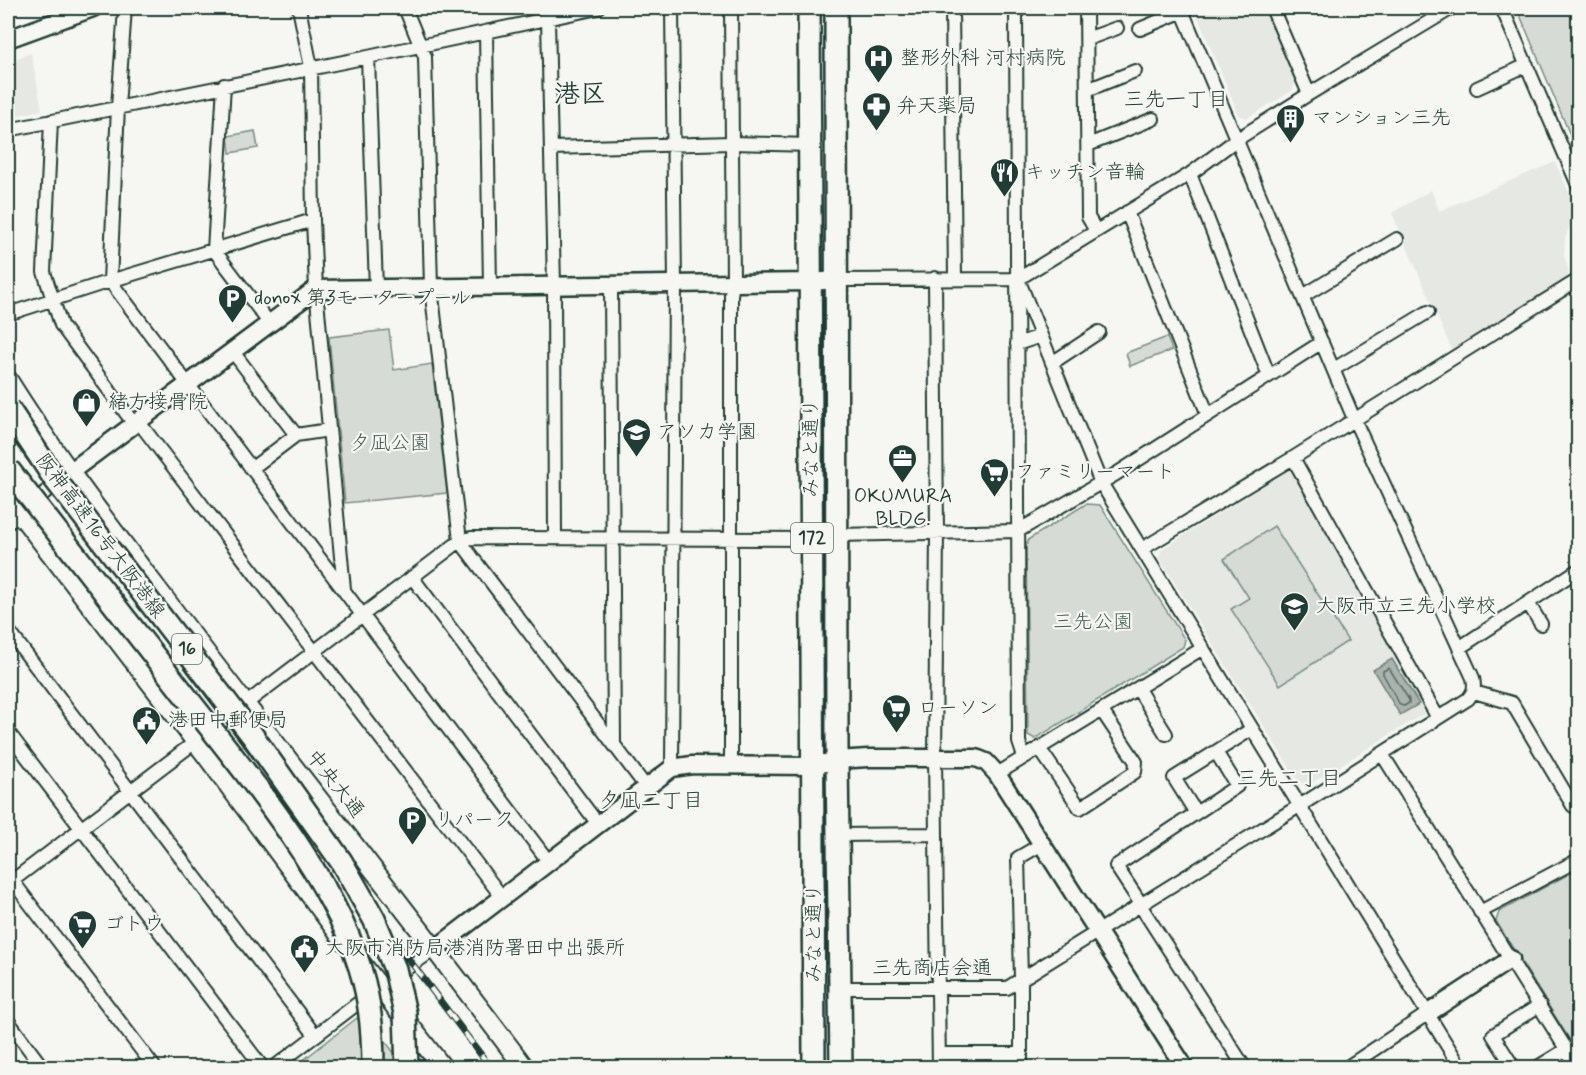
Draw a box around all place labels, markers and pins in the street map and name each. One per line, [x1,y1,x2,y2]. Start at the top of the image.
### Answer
hospital icon: 整形外科 河村病院 [863,42,895,84]
place label: 整形外科 河村病院 [900,45,1065,72]
pharmacy icon: 弁天薬局 [860,90,892,132]
place label: 弁天薬局 [897,93,977,120]
building icon: マンション三先 [1275,102,1307,144]
place label: マンション三先 [1312,105,1451,132]
restaurant icon: キッチン音輪 [988,156,1020,198]
place label: キッチン音輪 [1025,159,1145,186]
parking icon: donox 第3モータープール [217,282,249,324]
place label: donox 第3モータープール [254,285,472,312]
shop icon: 緒方接骨院 [71,386,103,428]
place label: 緒方接骨院 [108,389,208,416]
school or university icon: アソカ学園 [620,416,652,458]
place label: アソカ学園 [657,419,757,446]
office icon: OKUMURA BLDG. [887,442,919,484]
supermarket icon: ファミリーマート [978,456,1010,498]
place label: ファミリーマート [1015,459,1175,486]
place label: OKUMURA BLDG. [854,483,952,533]
school or university icon: 大阪市立三先小学校 [1279,590,1311,632]
place label: 大阪市立三先小学校 [1316,593,1496,620]
supermarket icon: ローソン [881,692,913,734]
place label: ローソン [918,695,998,722]
public building icon: 港田中郵便局 [131,704,163,746]
place label: 港田中郵便局 [168,707,288,734]
parking icon: リパーク [397,804,429,846]
place label: リパーク [434,807,514,834]
supermarket icon: ゴトウ [67,908,99,950]
place label: ゴトウ [104,911,164,938]
public building icon: 大阪市消防局港消防署田中出張所 [288,932,320,974]
place label: 大阪市消防局港消防署田中出張所 [325,935,625,962]

